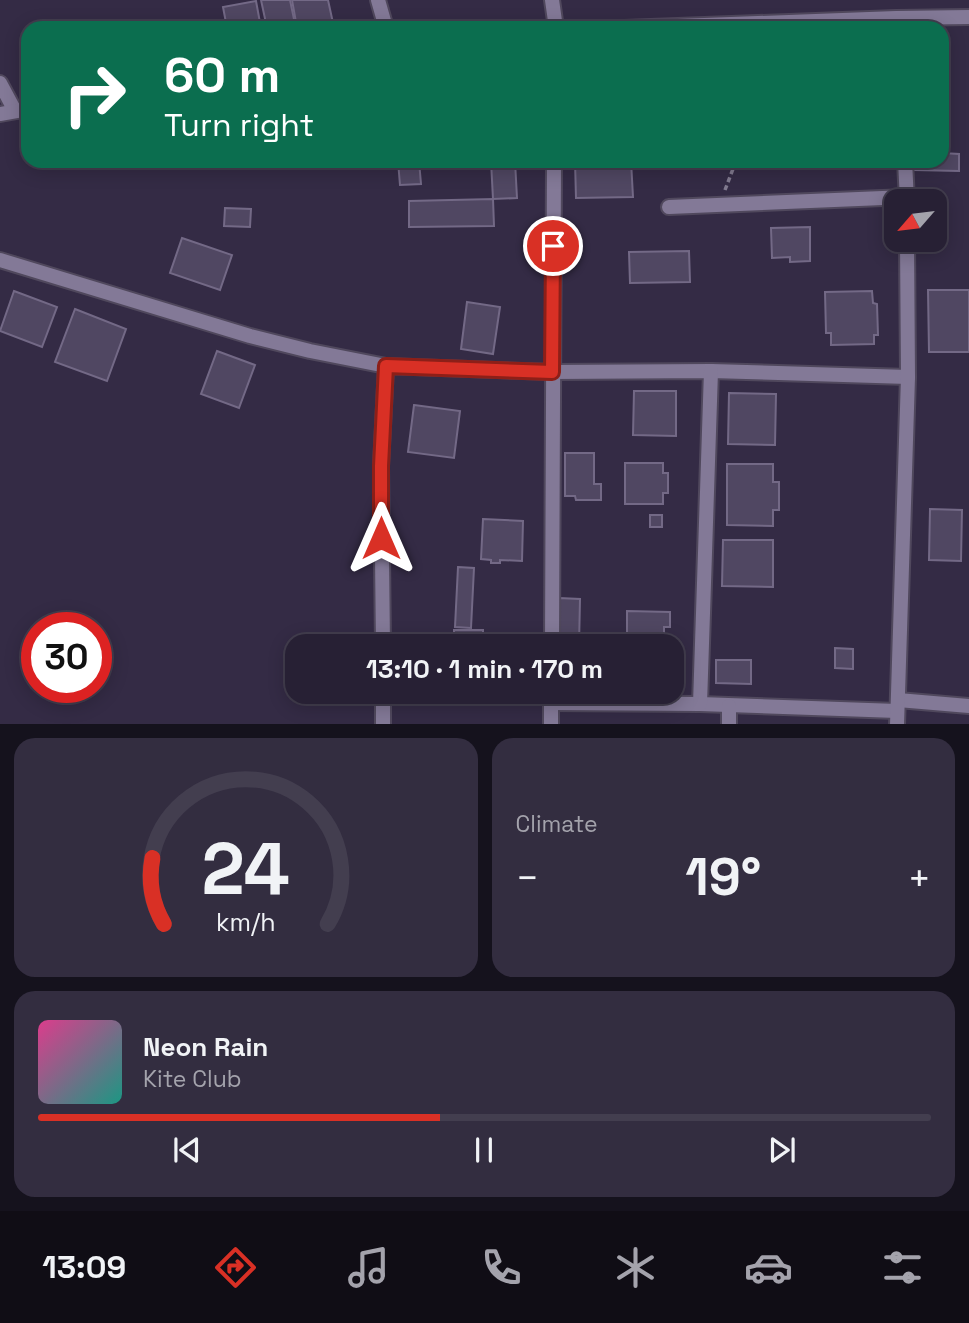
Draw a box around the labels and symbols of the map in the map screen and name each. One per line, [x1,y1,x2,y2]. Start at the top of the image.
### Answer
north arrow [884,189,947,252]
pin [523,216,583,276]
position arrow [344,501,418,575]
speed limit sign: 30 [21,612,112,703]

